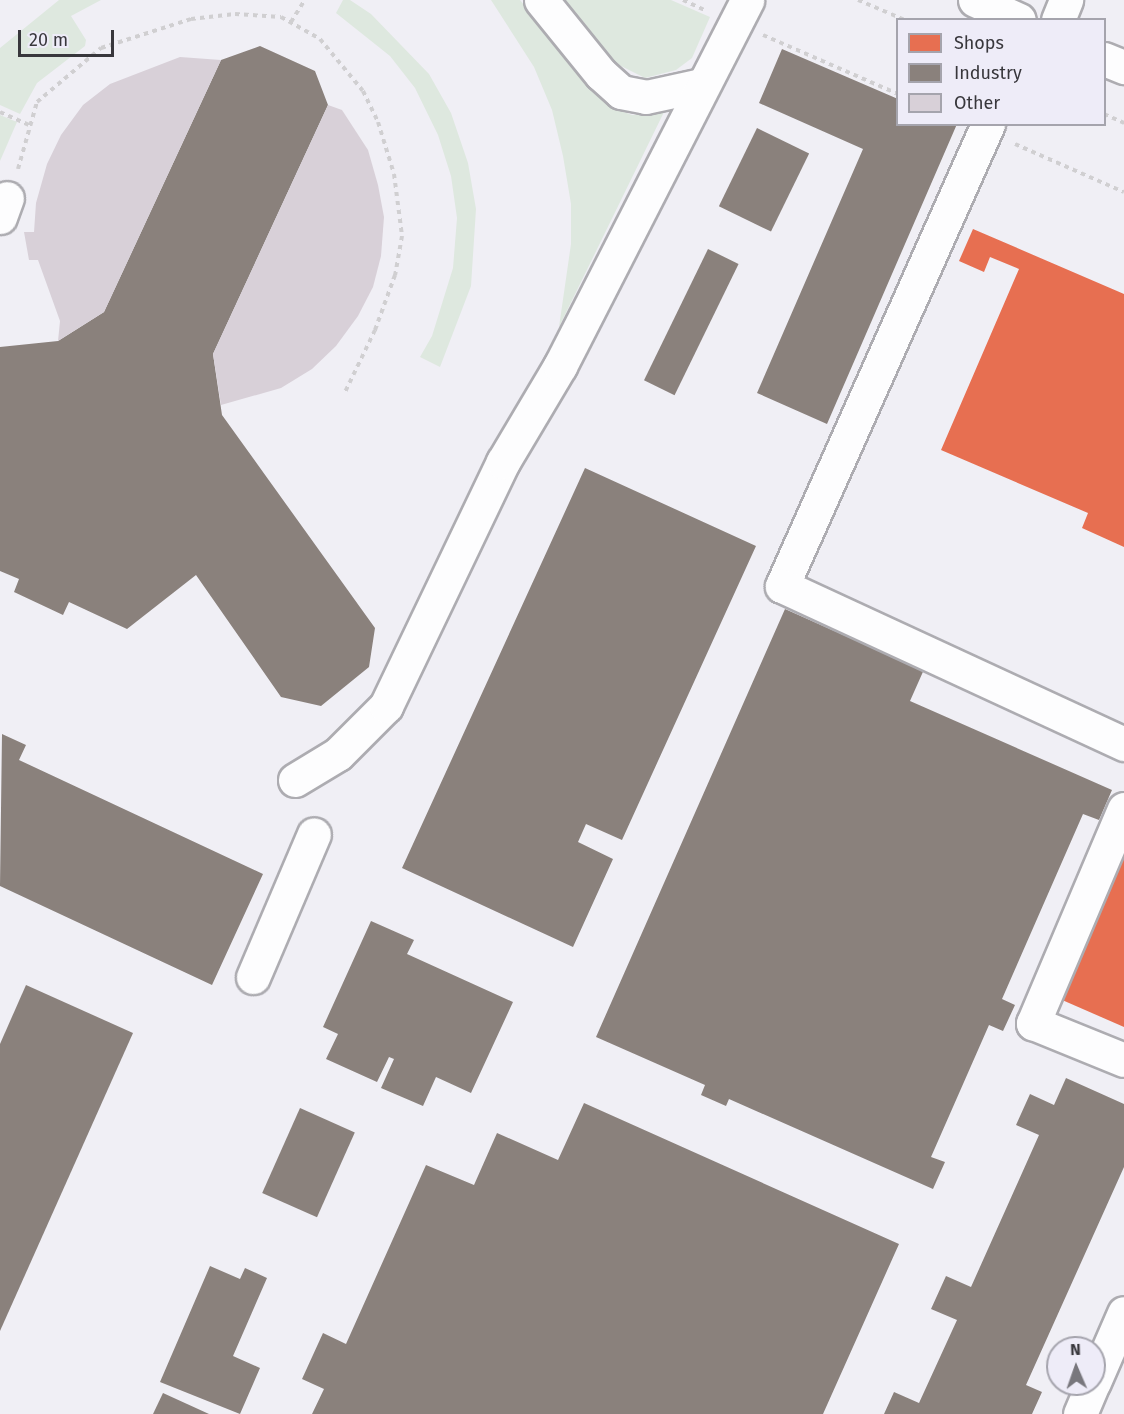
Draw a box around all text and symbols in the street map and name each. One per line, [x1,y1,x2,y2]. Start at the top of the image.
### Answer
scale bar [21,18,117,56]
legend [896,18,1106,126]
text: 20 m [29,29,68,51]
text: Shops [954,32,1004,54]
text: Industry [954,62,1022,84]
text: Other [954,92,1000,114]
north arrow [1046,1336,1106,1396]
text: N [1070,1340,1081,1359]

